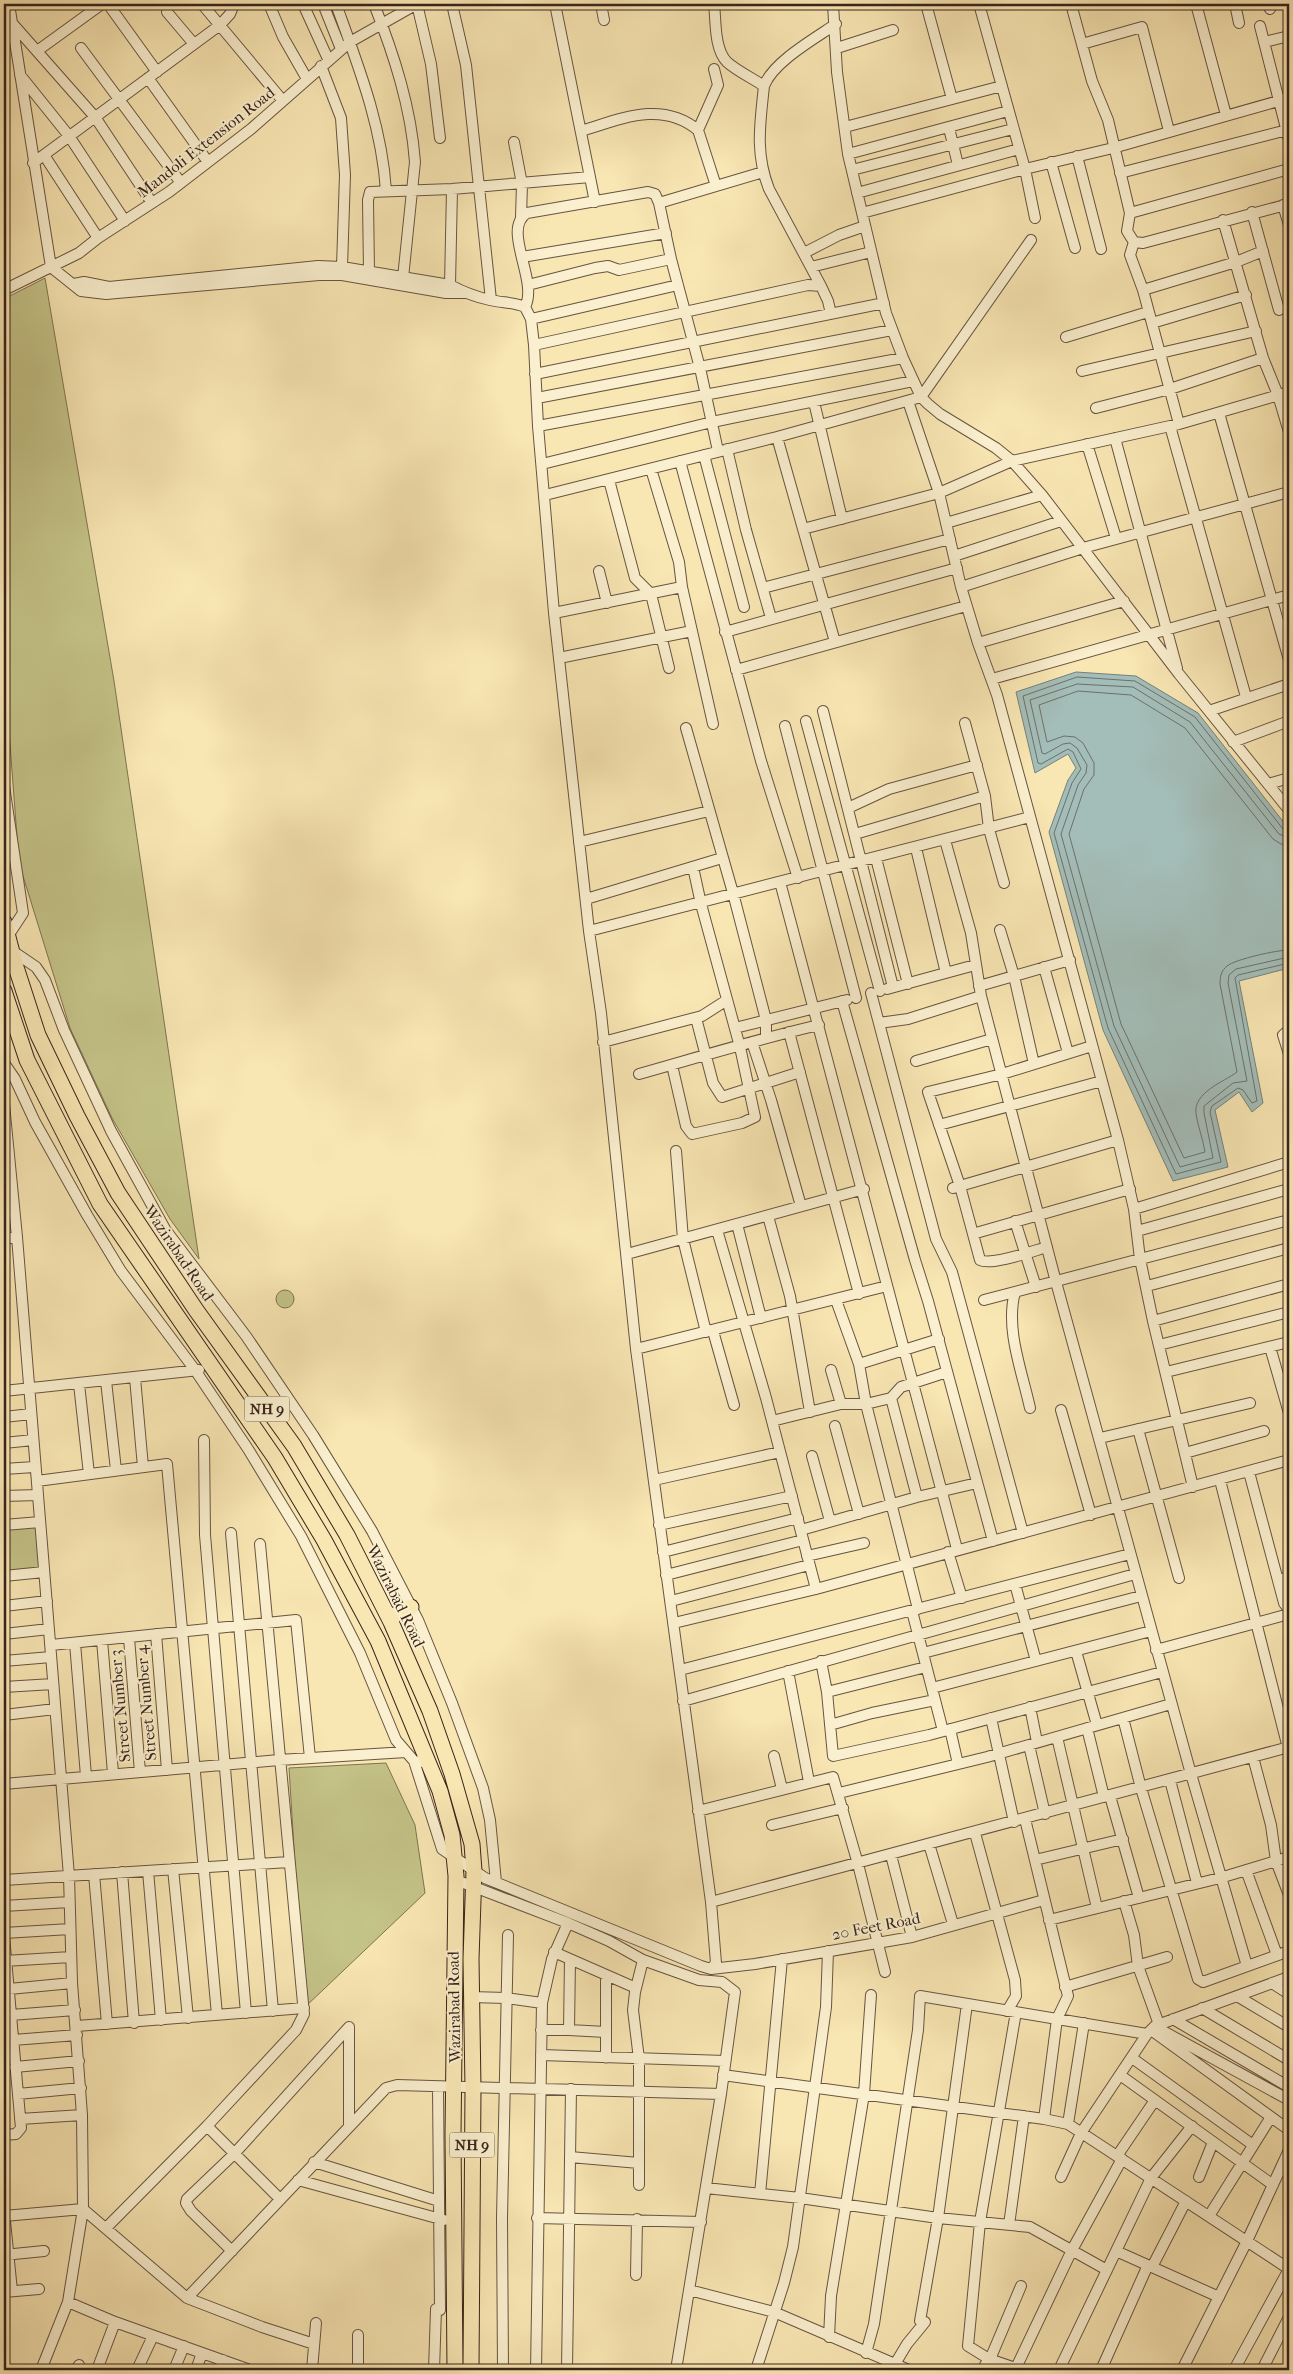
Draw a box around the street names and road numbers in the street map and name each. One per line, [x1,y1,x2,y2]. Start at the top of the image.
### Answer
street label: Mandoli Extension Road [134,82,278,201]
street label: Wazirabad Road [139,1201,218,1305]
road number: NH 9 [244,1396,290,1422]
street label: Wazirabad Road [363,1541,429,1651]
street label: Street Number 4 [131,1644,161,1761]
street label: Street Number 3 [106,1649,134,1763]
street label: 20 Feet Road [830,1908,922,1944]
street label: Wazirabad Road [444,1951,464,2064]
road number: NH 9 [450,2132,494,2158]

